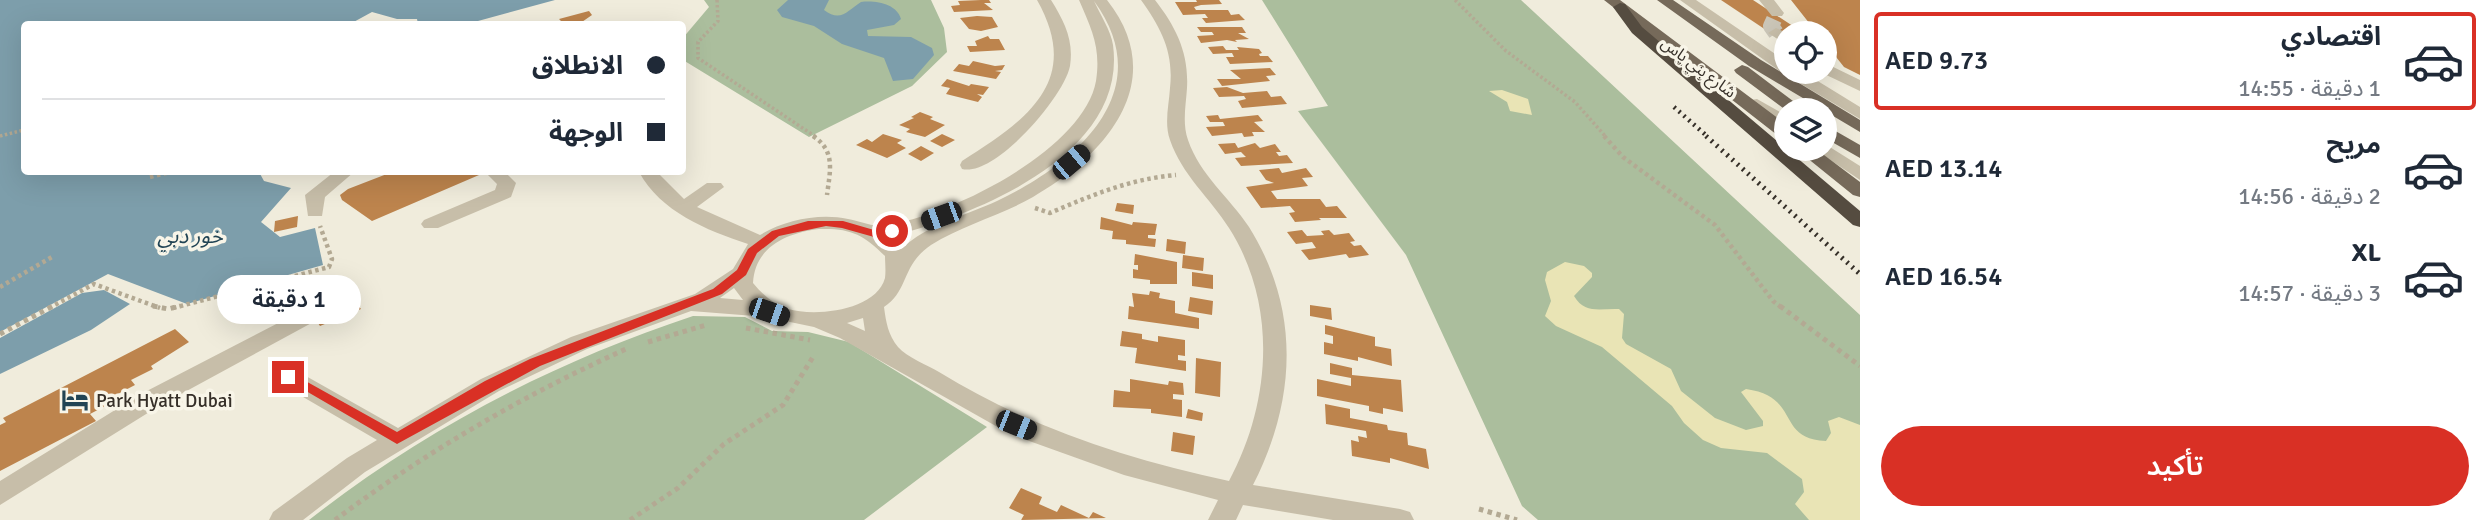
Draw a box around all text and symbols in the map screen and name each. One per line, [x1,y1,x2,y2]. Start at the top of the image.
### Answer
map controls [1774,21,1837,161]
button: locate [1774,21,1837,84]
text: اقتصادي [2281,21,2381,53]
icon: car [2402,30,2465,93]
street label: شارع بني ياس [1656,33,1740,104]
text: AED 9.73 [1885,45,1988,77]
text: الانطلاق [532,50,623,82]
text: 1 دقيقة · 14:55 [2238,74,2381,103]
button: layers [1774,98,1837,161]
text: الوجهة [549,117,623,149]
text: مريح [2326,129,2381,161]
icon: car [2402,138,2465,201]
car [1049,140,1094,184]
text: AED 13.14 [1885,153,2002,185]
text: 2 دقيقة · 14:56 [2238,182,2381,211]
car [918,199,965,233]
route start [876,215,908,247]
water label: خور دبي [157,223,223,252]
text: XL [2351,237,2381,269]
icon: car [2402,246,2465,309]
text: AED 16.54 [1885,261,2002,293]
callout: 1 دقيقة [216,276,360,324]
text: 3 دقيقة · 14:57 [2238,279,2381,308]
text: 1 دقيقة [252,285,326,314]
car [746,295,793,329]
route end [272,361,304,393]
hotel icon: Park Hyatt Dubai [60,385,90,415]
place label: Park Hyatt Dubai [96,389,233,413]
car [993,407,1040,443]
button: تأكيد [1881,426,2469,506]

